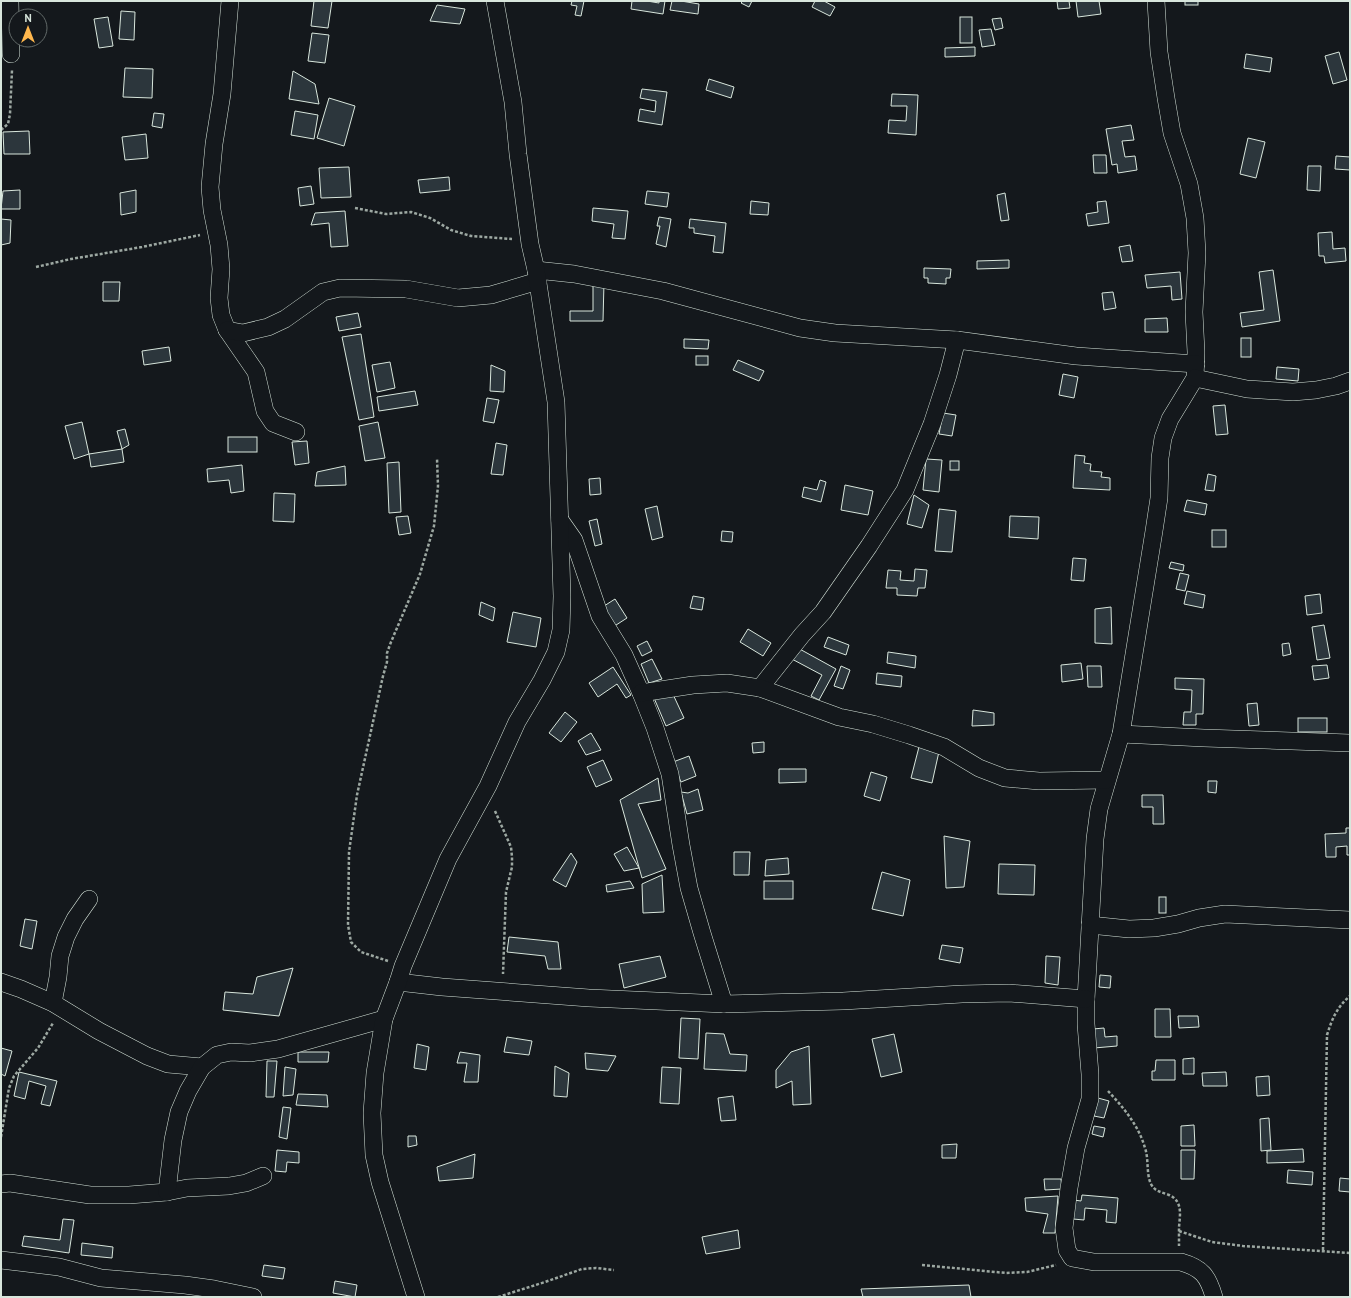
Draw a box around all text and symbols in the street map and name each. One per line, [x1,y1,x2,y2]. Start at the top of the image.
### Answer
north arrow [8,8,48,48]
text: N [24,11,32,25]

